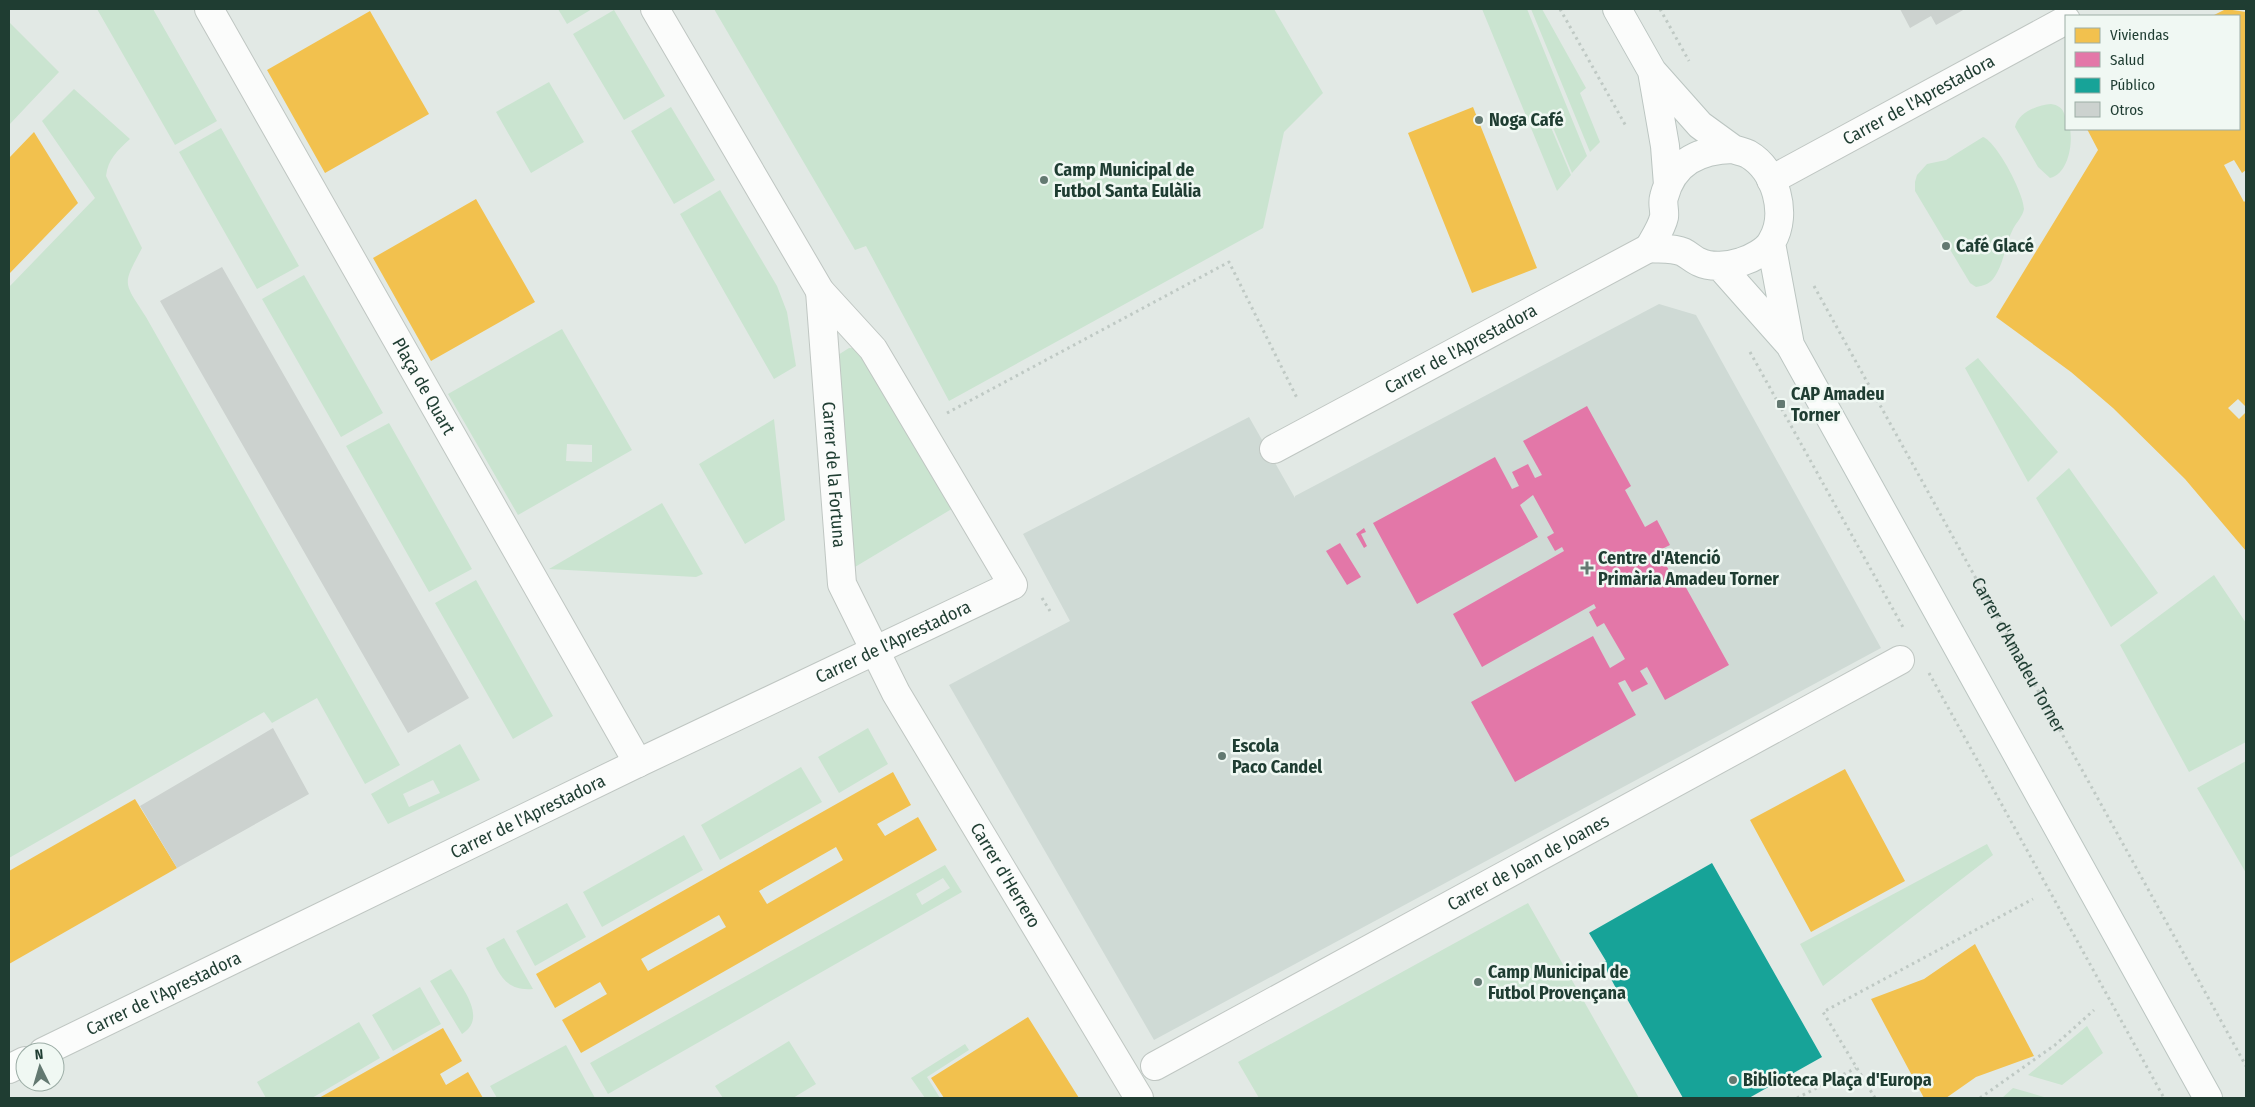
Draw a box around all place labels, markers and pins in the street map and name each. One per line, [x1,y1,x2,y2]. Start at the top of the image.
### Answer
place label: Noga Café [1489,109,1564,131]
marker: Noga Café [1473,114,1485,126]
place label: Camp Municipal de Futbol Santa Eulàlia [1054,159,1201,202]
marker: Camp Municipal de Futbol Santa Eulàlia [1038,174,1050,186]
place label: Café Glacé [1956,235,2034,257]
marker: Café Glacé [1940,240,1952,252]
place label: CAP Amadeu Torner [1791,383,1884,426]
marker: CAP Amadeu Torner [1775,398,1787,410]
place label: Centre d'Atenció Primària Amadeu Torner [1598,547,1779,590]
marker: Centre d'Atenció Primària Amadeu Torner [1580,561,1594,575]
place label: Escola Paco Candel [1232,735,1322,778]
marker: Escola Paco Candel [1216,750,1228,762]
place label: Camp Municipal de Futbol Provençana [1488,961,1628,1004]
marker: Camp Municipal de Futbol Provençana [1472,976,1484,988]
place label: Biblioteca Plaça d'Europa [1743,1069,1932,1091]
marker: Biblioteca Plaça d'Europa [1727,1074,1739,1086]

